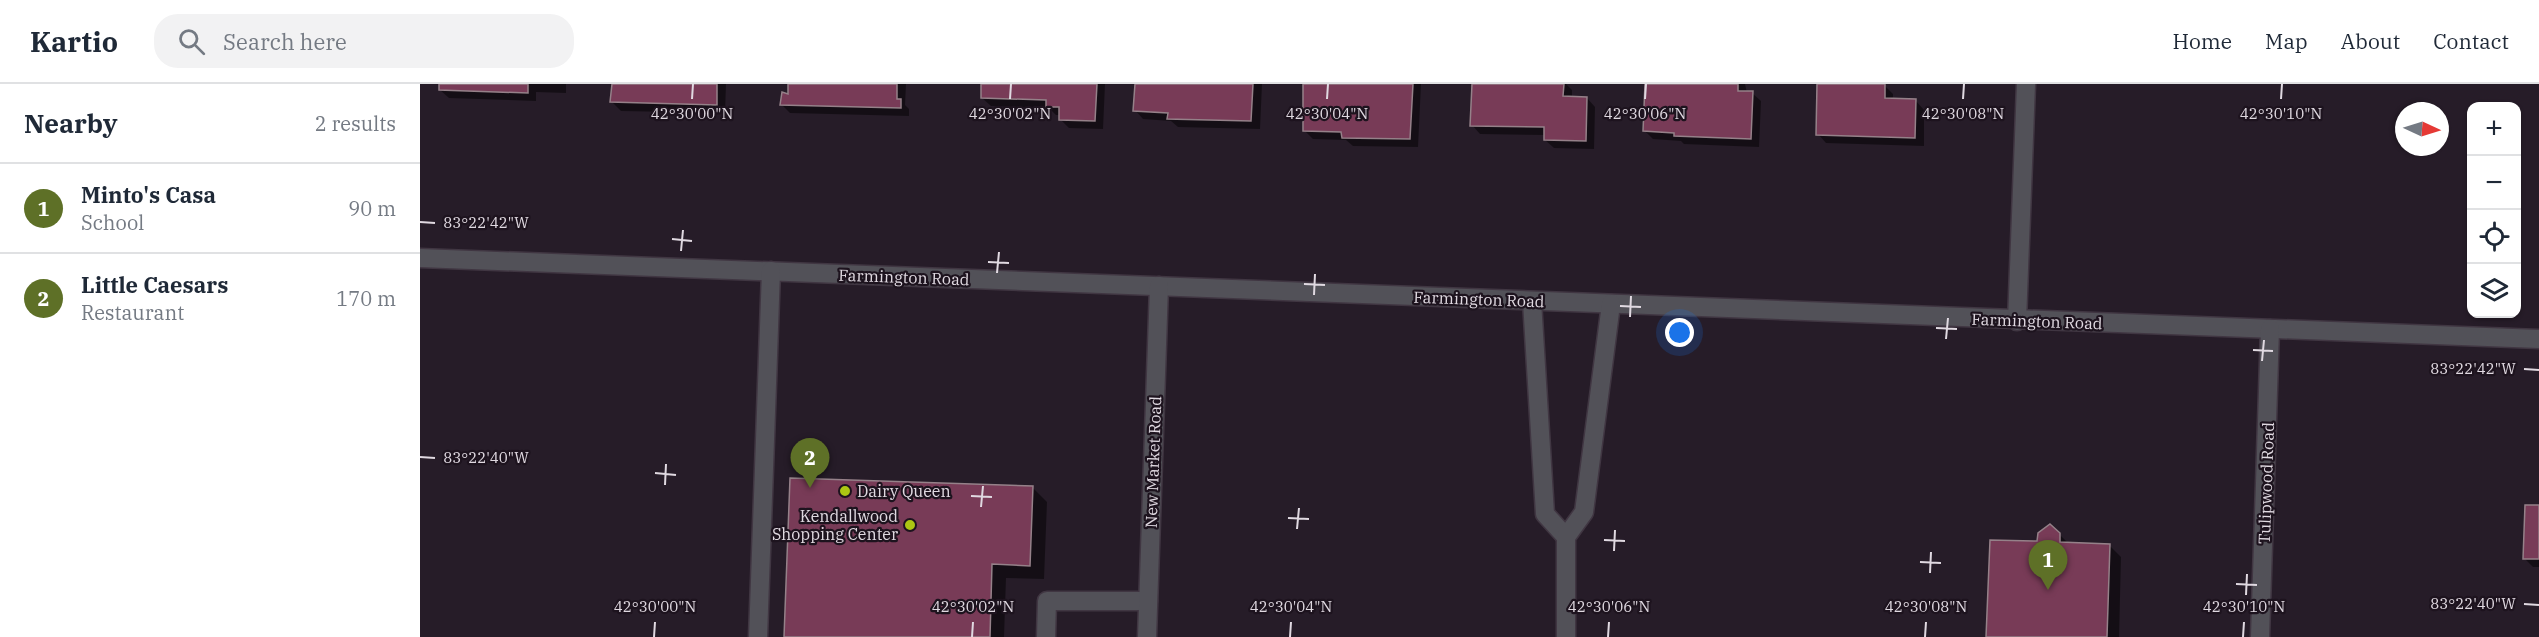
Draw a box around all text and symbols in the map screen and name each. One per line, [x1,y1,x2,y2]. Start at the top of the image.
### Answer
search box [154,14,574,68]
text: Kartio [30,23,118,60]
icon: search [175,25,208,58]
text: Search here [223,27,347,56]
text: Home [2172,27,2232,55]
text: Map [2265,27,2308,55]
text: About [2341,27,2400,55]
text: Contact [2433,27,2509,55]
north arrow [2395,102,2449,156]
map controls [2467,102,2521,318]
button: + [2467,102,2521,156]
text: 42°30'00"N [651,104,733,123]
text: 42°30'02"N [969,104,1051,123]
text: 42°30'04"N [1286,104,1368,123]
text: 42°30'06"N [1604,104,1686,123]
text: 42°30'08"N [1922,104,2004,123]
text: 42°30'10"N [2240,104,2322,123]
text: Nearby [24,106,118,140]
text: 2 results [315,110,396,137]
button: − [2467,156,2521,210]
text: Minto's Casa [81,180,216,209]
text: 1 [38,195,50,222]
text: 90 m [348,195,396,222]
text: School [81,209,144,236]
button: locate [2467,210,2521,264]
text: 83°22'42"W [443,213,529,232]
button: layers [2467,264,2521,318]
street label: Farmington Road [838,265,970,289]
text: Little Caesars [81,270,228,299]
text: 2 [38,285,50,312]
text: 170 m [336,285,396,312]
street label: Farmington Road [1413,287,1545,311]
text: Restaurant [81,299,184,326]
street label: Farmington Road [1971,309,2103,333]
your location [1665,318,1694,347]
text: 83°22'42"W [2430,359,2516,378]
street label: New Market Road [1141,395,1165,528]
street label: Tulipwood Road [2254,421,2278,544]
pin: 2 [790,438,830,488]
text: 83°22'40"W [443,448,529,467]
place label: Dairy Queen [857,481,951,501]
marker: Dairy Queen [838,484,852,498]
place label: Kendallwood Shopping Center [772,506,898,544]
marker: Kendallwood Shopping Center [903,518,917,532]
pin: 1 [2028,540,2068,590]
text: 83°22'40"W [2430,594,2516,613]
text: 42°30'00"N [614,597,696,616]
text: 42°30'02"N [932,597,1014,616]
text: 42°30'04"N [1250,597,1332,616]
text: 42°30'06"N [1568,597,1650,616]
text: 42°30'08"N [1885,597,1967,616]
text: 42°30'10"N [2203,597,2285,616]

